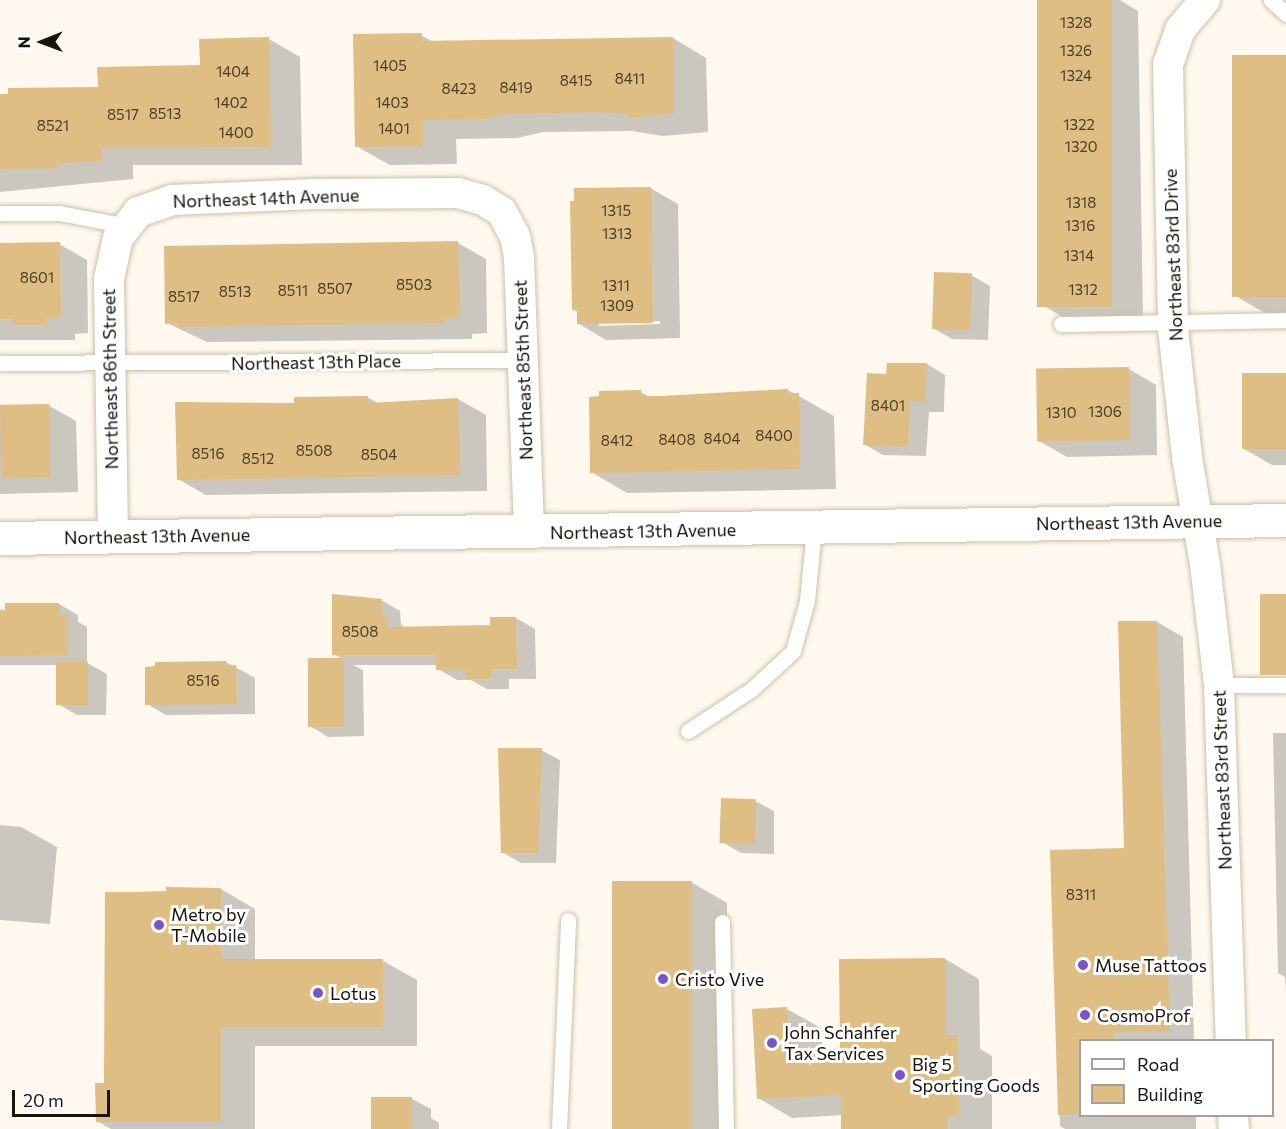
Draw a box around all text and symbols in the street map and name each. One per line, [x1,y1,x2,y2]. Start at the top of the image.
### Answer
north arrow [12,12,72,72]
house number: 1328 [1060,14,1092,32]
text: N [14,36,33,48]
house number: 1326 [1060,42,1092,60]
house number: 1405 [373,57,407,75]
house number: 1404 [216,63,250,81]
house number: 1324 [1060,67,1092,85]
house number: 8411 [615,70,645,88]
house number: 8415 [560,72,592,90]
house number: 8419 [499,79,533,97]
house number: 8423 [442,80,476,98]
house number: 1402 [214,94,248,112]
house number: 1403 [375,94,409,112]
house number: 8513 [149,105,181,123]
house number: 8517 [107,106,139,124]
house number: 1322 [1063,116,1095,134]
house number: 8521 [37,117,69,135]
house number: 1401 [378,120,410,138]
house number: 1400 [219,124,253,142]
house number: 1320 [1065,138,1097,156]
street label: Northeast 83rd Drive [1159,168,1187,342]
street label: Northeast 14th Avenue [172,184,360,212]
house number: 1318 [1066,194,1096,212]
house number: 1315 [601,202,631,220]
house number: 1316 [1065,217,1095,235]
house number: 1313 [602,225,632,243]
house number: 1314 [1064,247,1094,265]
house number: 8601 [20,269,54,287]
house number: 8503 [396,276,432,294]
house number: 1311 [602,277,630,295]
street label: Northeast 85th Street [509,279,537,461]
house number: 8507 [317,280,353,298]
house number: 1312 [1068,281,1098,299]
house number: 8511 [278,282,308,300]
house number: 8513 [219,283,251,301]
street label: Northeast 86th Street [98,288,122,470]
house number: 8517 [168,288,200,306]
house number: 1309 [600,297,634,315]
street label: Northeast 13th Place [231,350,401,374]
house number: 8401 [871,397,905,415]
house number: 1306 [1088,403,1122,421]
house number: 1310 [1045,404,1077,422]
house number: 8400 [755,427,793,445]
house number: 8404 [704,430,740,448]
house number: 8408 [659,431,695,449]
house number: 8412 [601,432,633,450]
house number: 8508 [296,442,332,460]
house number: 8516 [191,445,225,463]
house number: 8504 [361,446,397,464]
house number: 8512 [242,450,274,468]
street label: Northeast 13th Avenue [1036,510,1222,534]
street label: Northeast 13th Avenue [550,519,736,543]
street label: Northeast 13th Avenue [64,524,250,548]
house number: 8508 [342,623,378,641]
house number: 8516 [186,672,220,690]
street label: Northeast 83rd Street [1208,690,1236,870]
house number: 8311 [1066,886,1096,904]
place label: Metro by T-Mobile [171,904,246,946]
marker: Metro by T-Mobile [152,918,166,932]
place label: Muse Tattoos [1095,954,1207,976]
marker: Muse Tattoos [1076,958,1090,972]
place label: Cristo Vive [675,968,764,990]
marker: Cristo Vive [656,972,670,986]
place label: Lotus [330,982,377,1004]
marker: Lotus [311,986,325,1000]
place label: CosmoProf [1097,1004,1190,1026]
marker: CosmoProf [1078,1008,1092,1022]
place label: John Schahfer Tax Services [784,1022,897,1064]
marker: John Schahfer Tax Services [765,1036,779,1050]
legend [1079,1039,1274,1117]
text: Road [1137,1053,1179,1075]
place label: Big 5 Sporting Goods [912,1054,1040,1096]
marker: Big 5 Sporting Goods [893,1068,907,1082]
scale bar [15,1078,112,1116]
text: Building [1137,1083,1203,1105]
text: 20 m [23,1089,64,1111]

